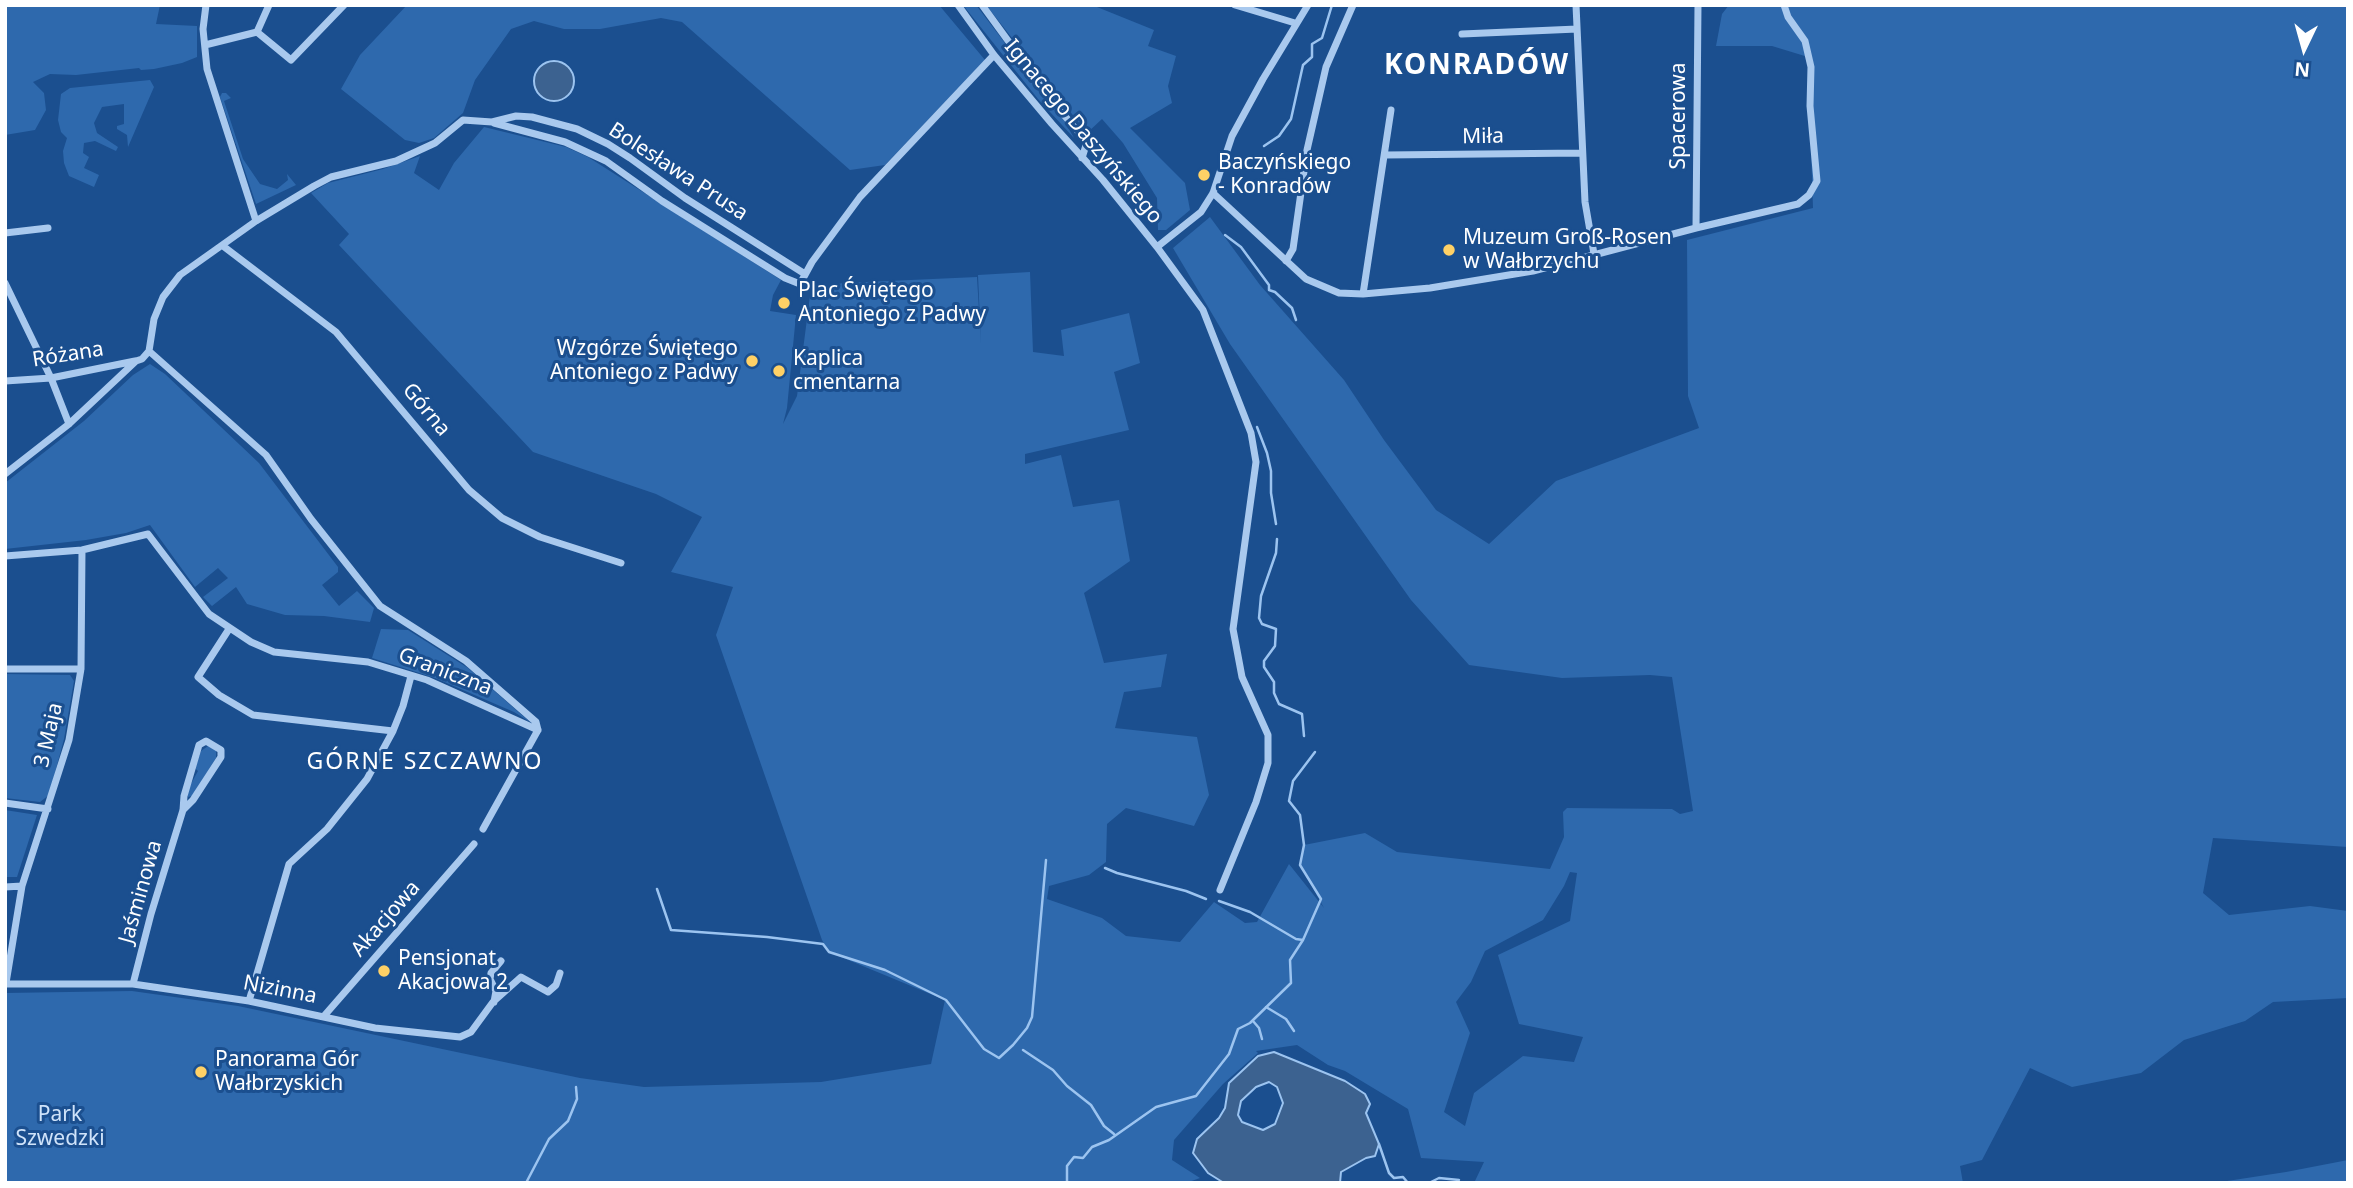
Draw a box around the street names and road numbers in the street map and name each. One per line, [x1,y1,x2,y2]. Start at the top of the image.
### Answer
street label: Ignacego Daszyńskiego [999,35,1167,229]
street label: Spacerowa [1666,63,1692,169]
street label: Bolesława Prusa [604,118,752,226]
street label: Miła [1462,124,1504,150]
street label: Różana [30,337,106,373]
street label: Górna [397,378,455,442]
street label: Graniczna [395,643,495,701]
street label: 3 Maja [29,700,69,770]
street label: Jaśminowa [114,837,168,947]
street label: Akacjowa [346,876,426,962]
street label: Nizinna [241,971,319,1009]

